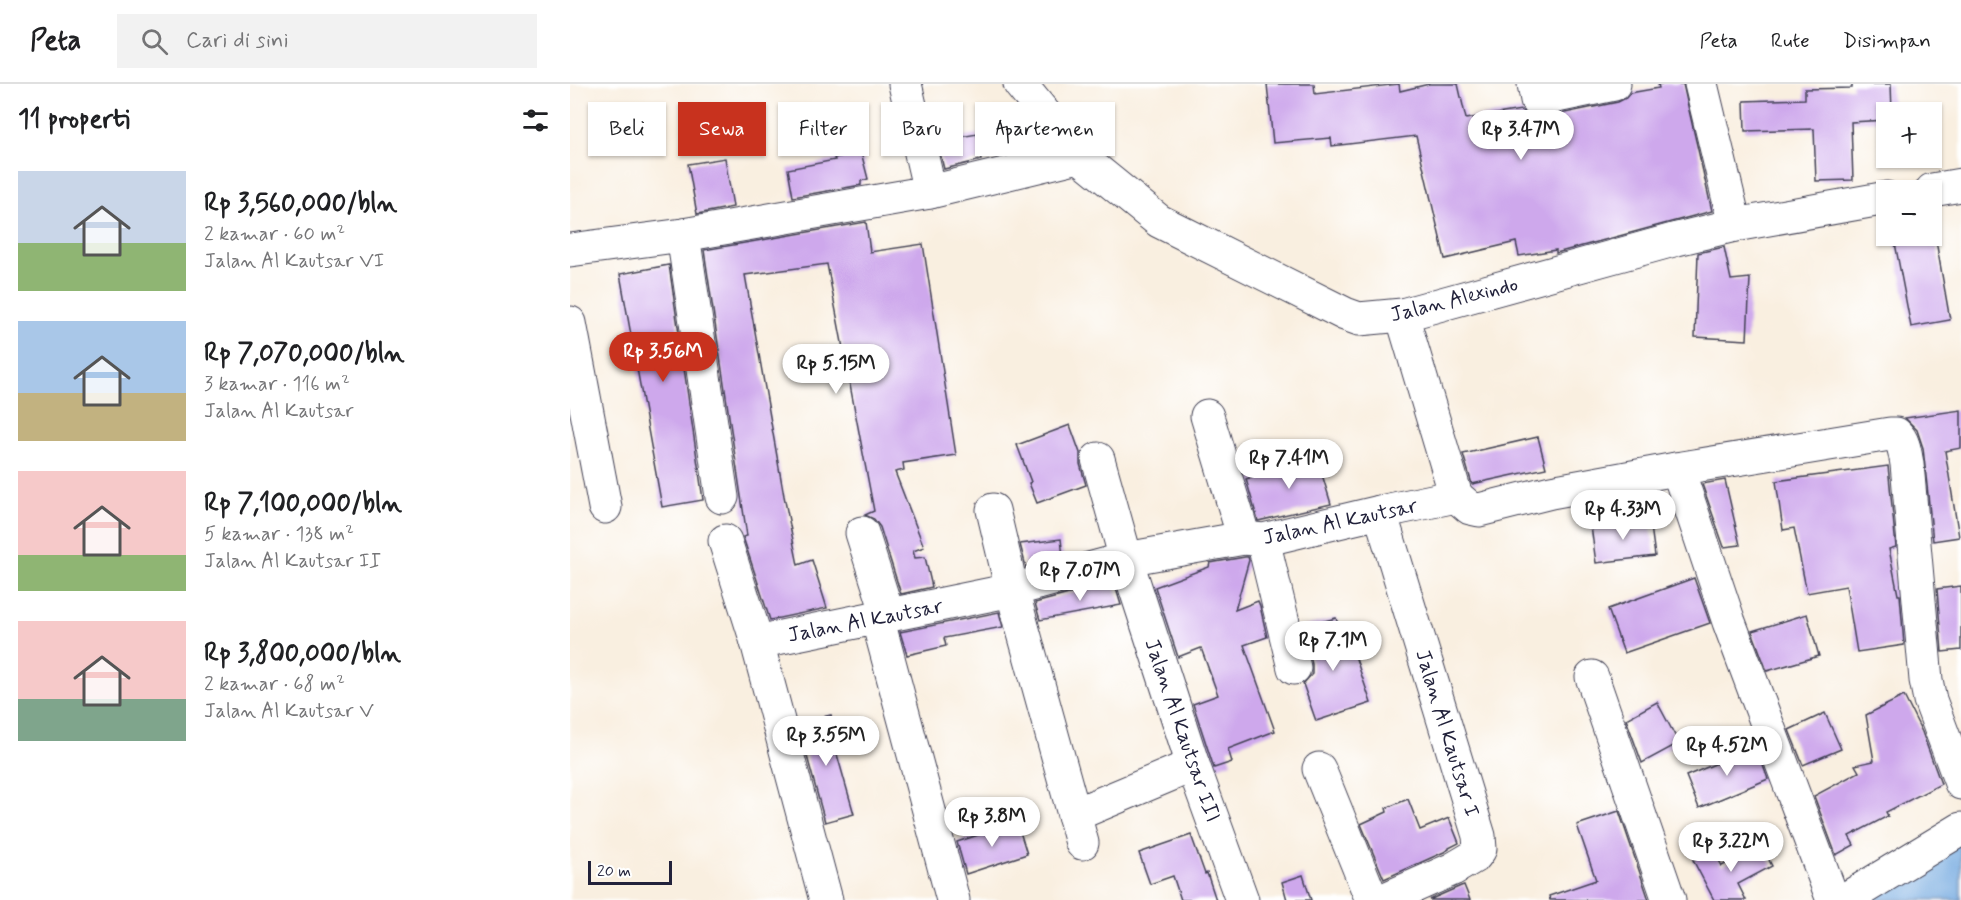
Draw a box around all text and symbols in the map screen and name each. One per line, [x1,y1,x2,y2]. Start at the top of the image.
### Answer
search box [117,14,537,68]
text: Peta [30,23,81,60]
icon: search [138,25,171,58]
text: Cari di sini [186,27,289,55]
text: Peta [1700,27,1738,55]
text: Rute [1771,27,1810,55]
text: Disimpan [1843,27,1931,55]
chip: Beli [588,102,666,156]
chip: Sewa [678,102,766,156]
chip: Filter [778,102,869,156]
chip: Baru [881,102,963,156]
chip: Apartemen [975,102,1115,156]
map controls [1876,102,1942,246]
button: + [1876,102,1942,168]
text: 11 properti [18,103,130,137]
icon: filters [519,104,552,137]
pin: Rp 3.47M [1459,110,1583,161]
text: Rp 3.47M [1482,116,1560,143]
button: − [1876,180,1942,246]
text: Rp 3,560,000/bln [204,187,397,221]
icon: home [66,195,138,267]
text: 2 kamar · 60 m² [204,221,345,248]
text: Jalan Al Kautsar VI [204,248,384,275]
street label: Jalan Alexindo [1387,271,1521,329]
pin: Rp 3.56M [601,332,725,383]
text: Rp 7,070,000/bln [204,337,404,371]
text: Rp 3.56M [623,338,703,365]
pin: Rp 5.15M [774,344,898,395]
icon: home [66,345,138,417]
text: Rp 5.15M [796,350,876,377]
text: 3 kamar · 116 m² [204,371,350,398]
text: Jalan Al Kautsar [204,398,354,425]
pin: Rp 7.41M [1227,439,1351,490]
text: Rp 7.41M [1249,445,1329,472]
text: Rp 7,100,000/bln [204,487,402,521]
pin: Rp 4.33M [1561,490,1685,541]
street label: Jalan Al Kautsar [1260,492,1420,552]
icon: home [66,495,138,567]
text: Rp 4.33M [1585,496,1661,523]
text: 5 kamar · 138 m² [204,521,354,548]
text: Jalan Al Kautsar II [204,548,381,575]
pin: Rp 7.07M [1018,551,1142,602]
text: Rp 7.07M [1040,557,1120,584]
street label: Jalan Al Kautsar [785,592,945,650]
pin: Rp 7.1M [1278,621,1388,672]
text: Rp 7.1M [1299,627,1367,654]
street label: Jalan Al Kautsar III [1138,635,1227,826]
text: Rp 3,800,000/bln [204,637,401,671]
icon: home [66,645,138,717]
street label: Jalan Al Kautsar I [1408,646,1486,821]
text: 2 kamar · 68 m² [204,671,345,698]
text: Jalan Al Kautsar V [204,698,374,725]
pin: Rp 3.55M [764,716,888,767]
text: Rp 3.55M [786,722,866,749]
pin: Rp 4.52M [1665,726,1789,777]
text: Rp 4.52M [1686,732,1768,759]
pin: Rp 3.8M [937,797,1047,848]
text: Rp 3.8M [958,803,1026,830]
pin: Rp 3.22M [1669,822,1793,873]
text: Rp 3.22M [1693,828,1769,855]
scale bar [588,858,672,886]
text: 20 m [597,861,631,882]

